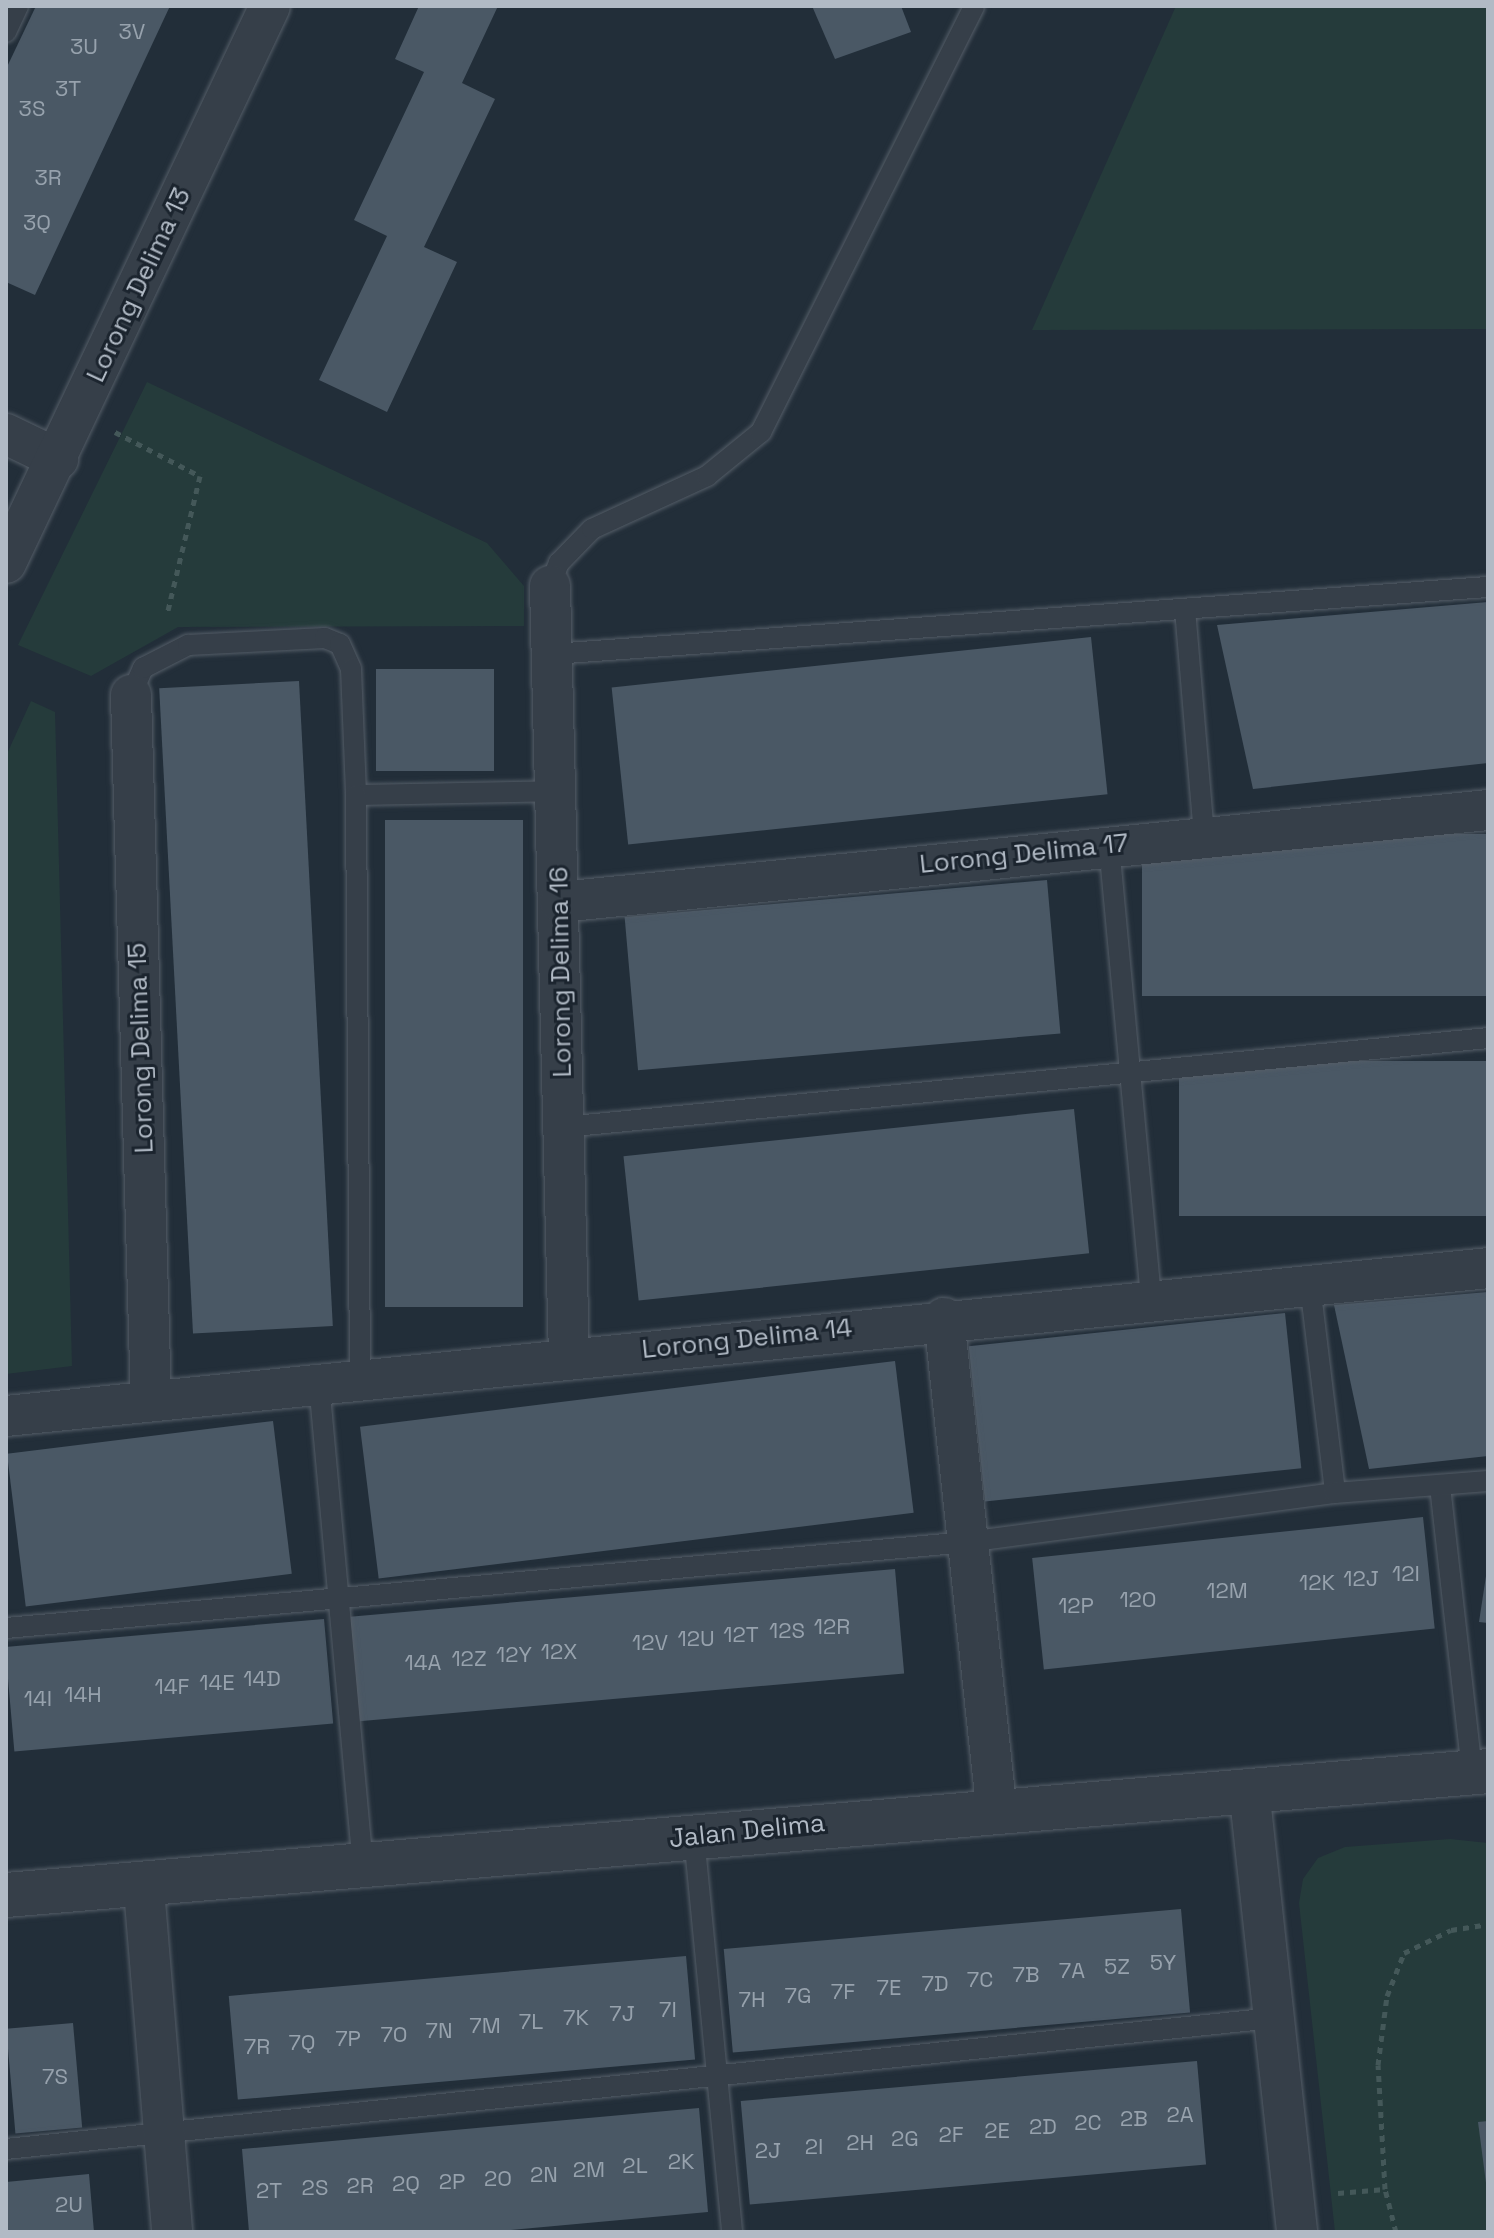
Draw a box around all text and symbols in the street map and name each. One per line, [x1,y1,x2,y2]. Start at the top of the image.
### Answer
house number: 3V [119,19,145,45]
house number: 3U [70,34,98,60]
house number: 3T [55,76,81,102]
house number: 3S [19,96,45,122]
house number: 3R [34,165,62,191]
street label: Lorong Delima 13 [80,183,198,387]
house number: 3Q [23,210,51,236]
street label: Lorong Delima 17 [918,828,1130,880]
street label: Lorong Delima 16 [544,866,578,1078]
street label: Lorong Delima 15 [122,942,160,1154]
street label: Lorong Delima 14 [640,1312,854,1366]
house number: 12I [1392,1561,1420,1587]
house number: 12J [1343,1566,1379,1592]
house number: 12K [1299,1570,1335,1596]
house number: 12M [1206,1578,1248,1604]
house number: 12O [1119,1587,1157,1613]
house number: 12P [1058,1593,1094,1619]
house number: 12R [814,1614,850,1640]
house number: 12S [769,1618,805,1644]
house number: 12T [723,1622,759,1648]
house number: 12U [677,1626,715,1652]
house number: 12V [632,1630,668,1656]
house number: 12X [541,1639,577,1665]
house number: 12Y [496,1642,532,1668]
house number: 12Z [451,1646,487,1672]
house number: 14A [405,1650,441,1676]
house number: 14D [243,1666,281,1692]
house number: 14E [199,1670,235,1696]
house number: 14F [155,1674,189,1700]
house number: 14H [64,1682,102,1708]
house number: 14I [24,1686,52,1712]
street label: Jalan Delima [668,1807,826,1855]
house number: 5Y [1150,1950,1176,1976]
house number: 5Z [1104,1954,1130,1980]
house number: 7A [1059,1958,1085,1984]
house number: 7B [1013,1962,1039,1988]
house number: 7C [967,1967,993,1993]
house number: 7D [922,1971,948,1997]
house number: 7E [877,1975,901,2001]
house number: 7F [831,1979,855,2005]
house number: 7G [785,1983,811,2009]
house number: 7H [739,1987,765,2013]
house number: 7I [659,1997,677,2023]
house number: 7J [609,2001,635,2027]
house number: 7K [563,2005,589,2031]
house number: 7L [519,2009,543,2035]
house number: 7M [469,2013,501,2039]
house number: 7N [425,2018,453,2044]
house number: 7O [380,2022,408,2048]
house number: 7P [335,2026,361,2052]
house number: 7Q [288,2030,316,2056]
house number: 7R [244,2034,270,2060]
house number: 7S [42,2064,68,2090]
house number: 2A [1166,2102,1194,2128]
house number: 2B [1120,2106,1148,2132]
house number: 2C [1074,2110,1102,2136]
house number: 2D [1029,2114,1057,2140]
house number: 2E [984,2118,1010,2144]
house number: 2F [938,2122,964,2148]
house number: 2G [891,2126,919,2152]
house number: 2H [846,2130,874,2156]
house number: 2I [805,2134,823,2160]
house number: 2J [755,2138,781,2164]
house number: 2K [668,2149,694,2175]
house number: 2L [622,2153,648,2179]
house number: 2M [573,2157,605,2183]
house number: 2N [530,2162,558,2188]
house number: 2O [484,2166,512,2192]
house number: 2P [439,2169,465,2195]
house number: 2Q [392,2171,420,2197]
house number: 2R [346,2173,374,2199]
house number: 2S [302,2175,328,2201]
house number: 2T [256,2178,282,2204]
house number: 2U [55,2192,83,2218]

